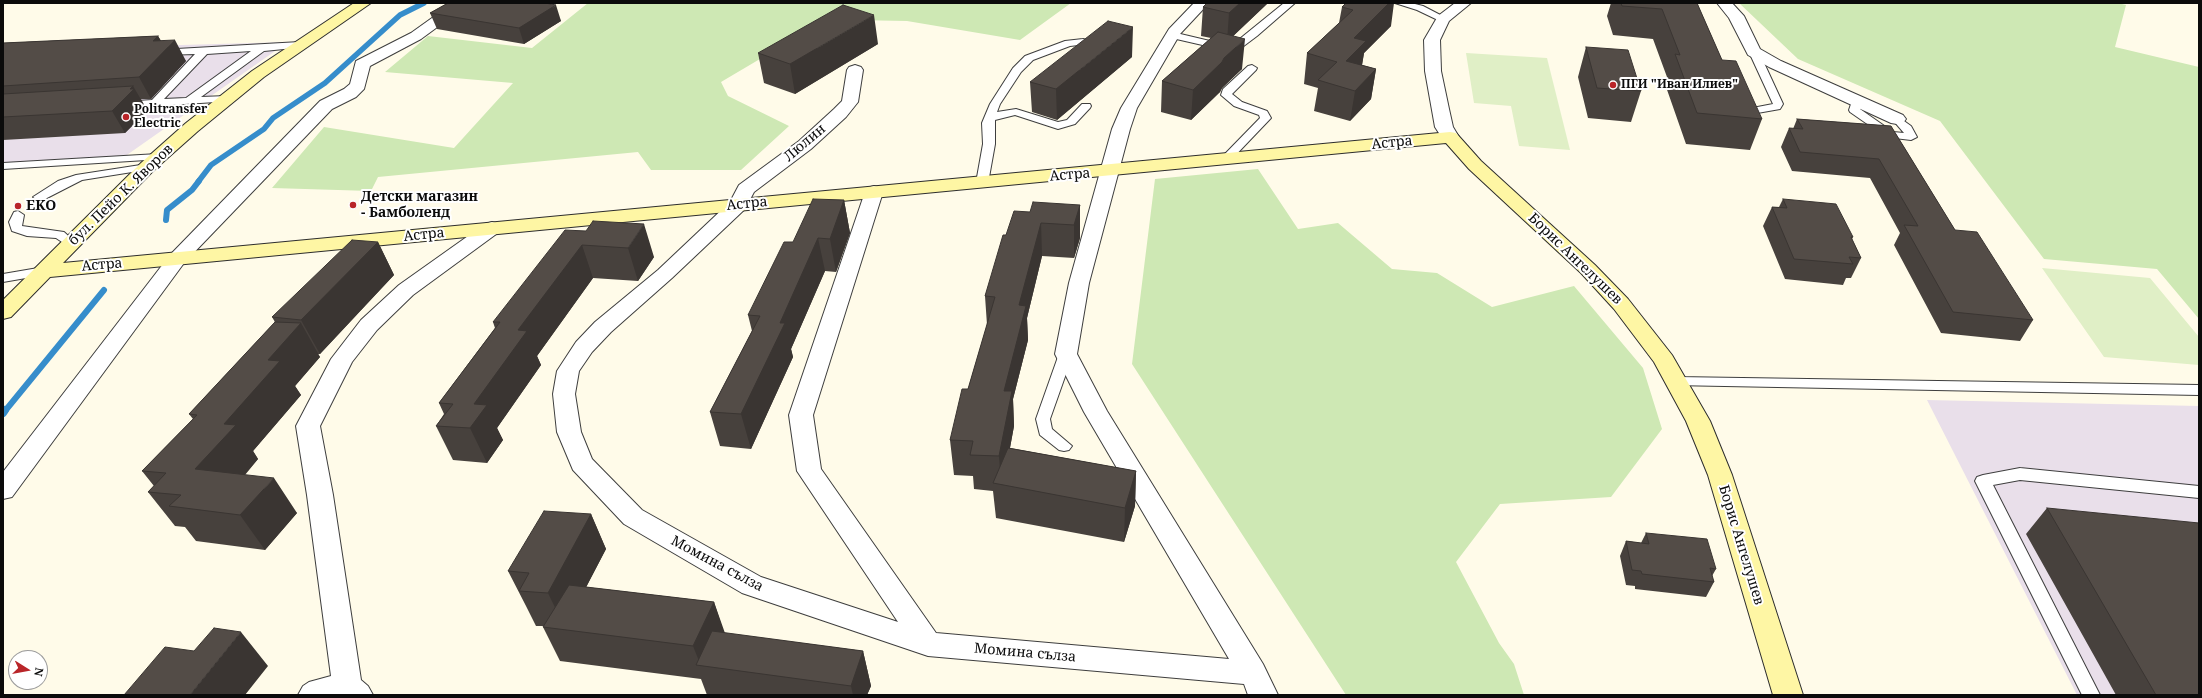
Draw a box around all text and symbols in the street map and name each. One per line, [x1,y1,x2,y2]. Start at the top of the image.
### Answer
place label: ПГИ "Иван Илиев" [1621,78,1738,92]
marker: ПГИ "Иван Илиев" [1608,80,1618,90]
place label: Politransfer Electric [134,103,207,131]
marker: Politransfer Electric [121,112,131,122]
street label: Люлин [781,121,829,165]
street label: Астра [1371,132,1413,154]
street label: бул. Пейо К. Яворов [65,141,177,249]
street label: Астра [1049,165,1091,185]
place label: Детски магазин - Бамболенд [361,189,478,222]
street label: Астра [726,193,768,215]
place label: EKO [26,198,56,214]
marker: Детски магазин - Бамболенд [348,200,358,210]
marker: EKO [13,201,23,211]
street label: Борис Ангелушев [1525,210,1625,308]
street label: Астра [403,224,445,246]
street label: Астра [81,255,123,275]
street label: Борис Ангелушев [1715,483,1767,607]
street label: Момина сълза [668,533,766,595]
street label: Момина сълза [973,640,1077,666]
north arrow [8,650,48,690]
text: N [31,666,47,678]

